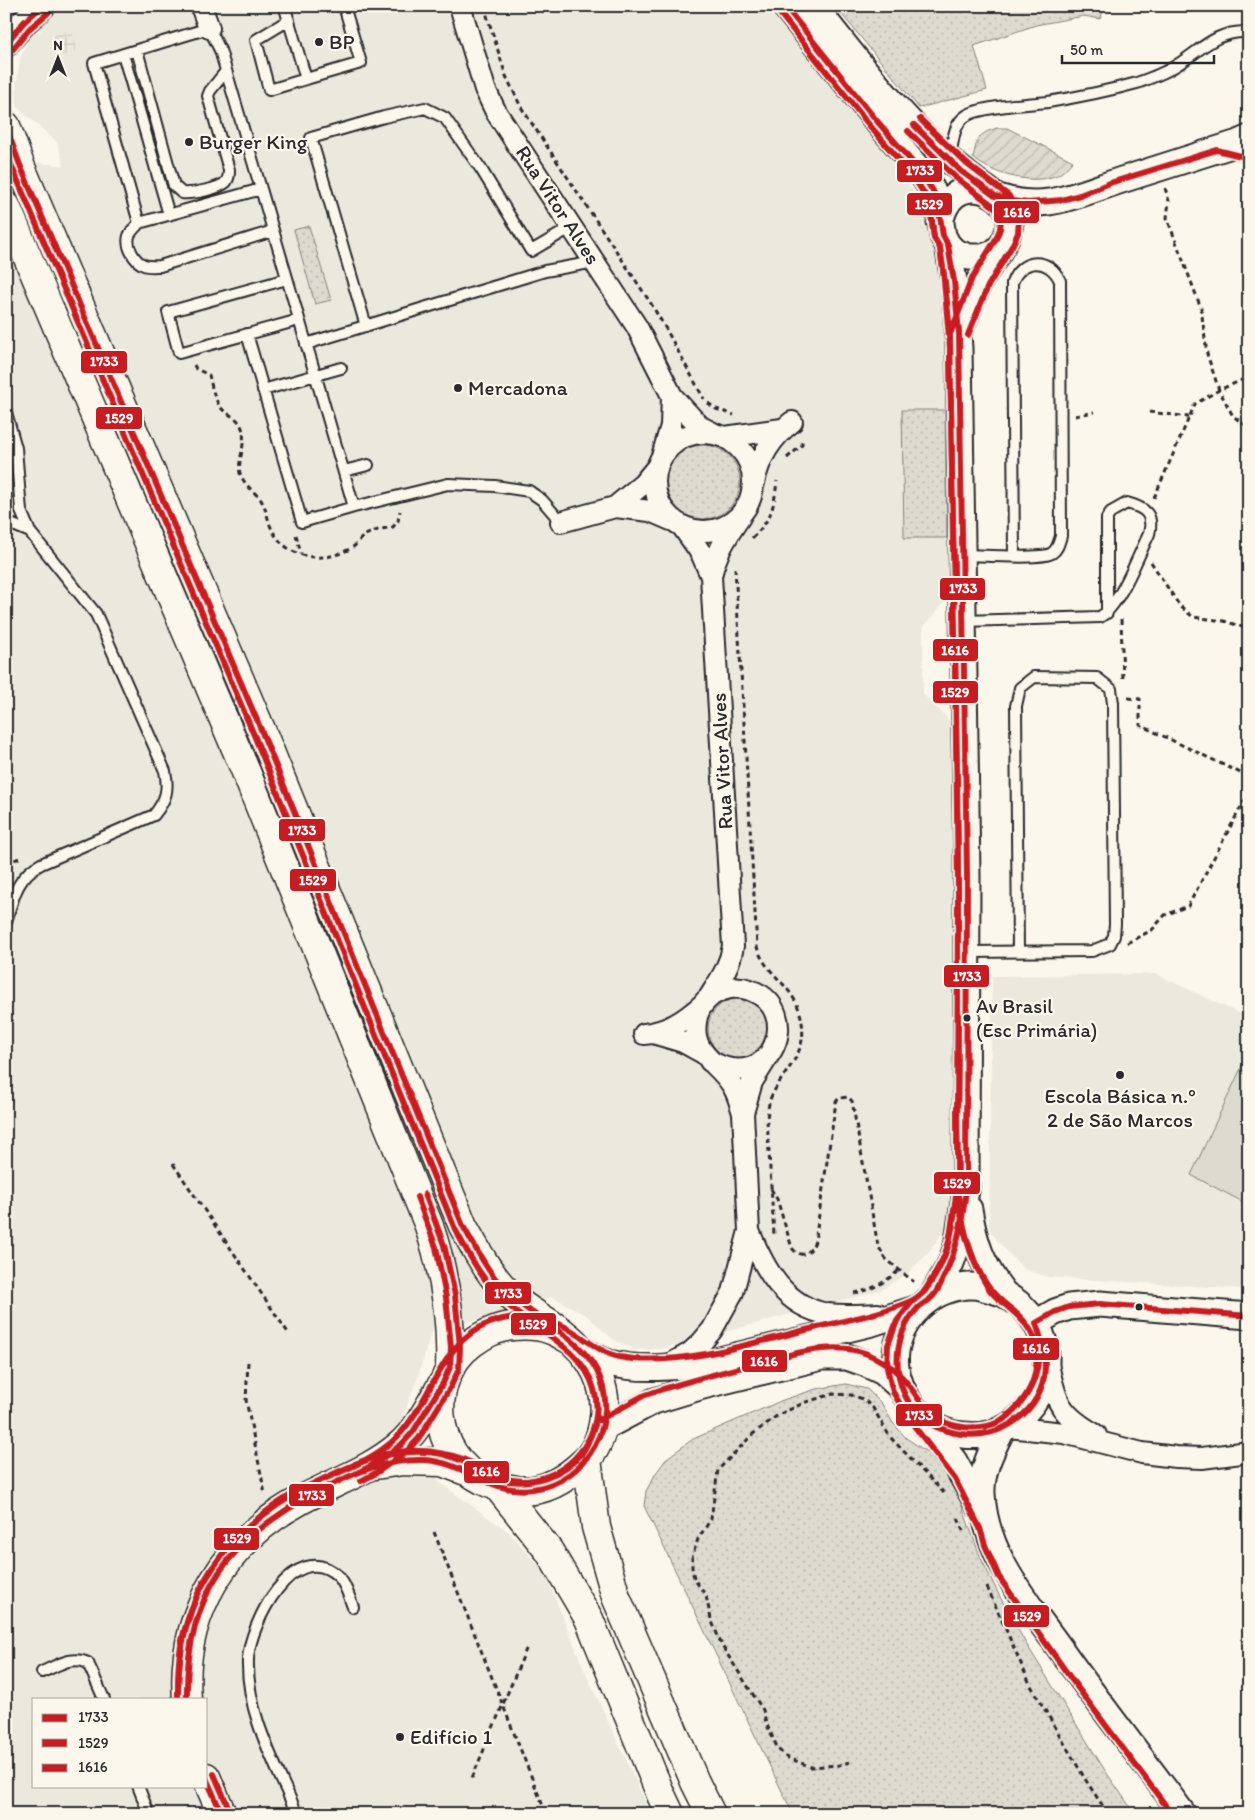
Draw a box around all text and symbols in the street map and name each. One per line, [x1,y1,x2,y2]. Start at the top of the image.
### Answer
place label: BP [329,29,355,54]
north arrow [32,32,82,82]
scale bar [1062,32,1215,64]
marker: BP [313,36,325,48]
text: N [53,37,63,54]
text: 50 m [1070,41,1103,59]
place label: Burger King [199,129,308,154]
marker: Burger King [183,136,195,148]
street label: Rua Vitor Alves [511,141,606,269]
line badge: 1733 [896,159,943,183]
text: 1733 [906,162,935,179]
line badge: 1529 [906,192,953,216]
text: 1529 [915,196,943,213]
line badge: 1616 [993,200,1040,224]
text: 1616 [1003,204,1031,221]
line badge: 1733 [80,350,128,374]
text: 1733 [90,353,119,370]
place label: Mercadona [468,375,568,400]
marker: Mercadona [452,382,464,394]
line badge: 1529 [95,406,143,430]
text: 1529 [105,410,133,427]
line badge: 1733 [939,577,986,601]
text: 1733 [949,580,978,597]
line badge: 1616 [932,638,979,662]
text: 1616 [941,642,969,659]
line badge: 1529 [932,680,979,704]
text: 1529 [941,684,969,701]
street label: Rua Vitor Alves [705,692,738,830]
line badge: 1733 [278,818,326,842]
text: 1733 [288,822,317,839]
line badge: 1529 [289,868,337,892]
text: 1529 [299,872,327,889]
line badge: 1733 [943,964,990,988]
text: 1733 [953,968,982,985]
place label: Av Brasil (Esc Primária) [976,994,1097,1042]
marker: Av Brasil (Esc Primária) [962,1013,972,1023]
marker: Escola Básica n.º 2 de São Marcos [1114,1069,1126,1081]
place label: Escola Básica n.º 2 de São Marcos [1044,1083,1196,1132]
line badge: 1529 [933,1171,981,1195]
text: 1529 [943,1175,971,1192]
line badge: 1733 [484,1281,532,1305]
text: 1733 [494,1285,523,1302]
unlabelled marker [1134,1302,1144,1312]
line badge: 1529 [510,1312,557,1336]
text: 1529 [519,1316,547,1333]
line badge: 1616 [1012,1337,1060,1361]
text: 1616 [1022,1340,1050,1357]
line badge: 1616 [741,1349,788,1373]
text: 1616 [750,1353,778,1370]
line badge: 1733 [895,1403,943,1427]
text: 1733 [905,1407,934,1424]
line badge: 1616 [463,1460,510,1484]
text: 1616 [472,1463,500,1480]
line badge: 1733 [288,1483,335,1507]
text: 1733 [298,1487,327,1504]
line badge: 1529 [213,1527,260,1551]
text: 1529 [223,1530,251,1547]
line badge: 1529 [1003,1604,1050,1628]
text: 1529 [1013,1608,1041,1625]
legend [32,1698,208,1788]
text: 1733 [78,1708,109,1726]
place label: Edifício 1 [410,1724,492,1749]
marker: Edifício 1 [394,1731,406,1743]
text: 1529 [78,1734,109,1752]
text: 1616 [78,1758,108,1776]

